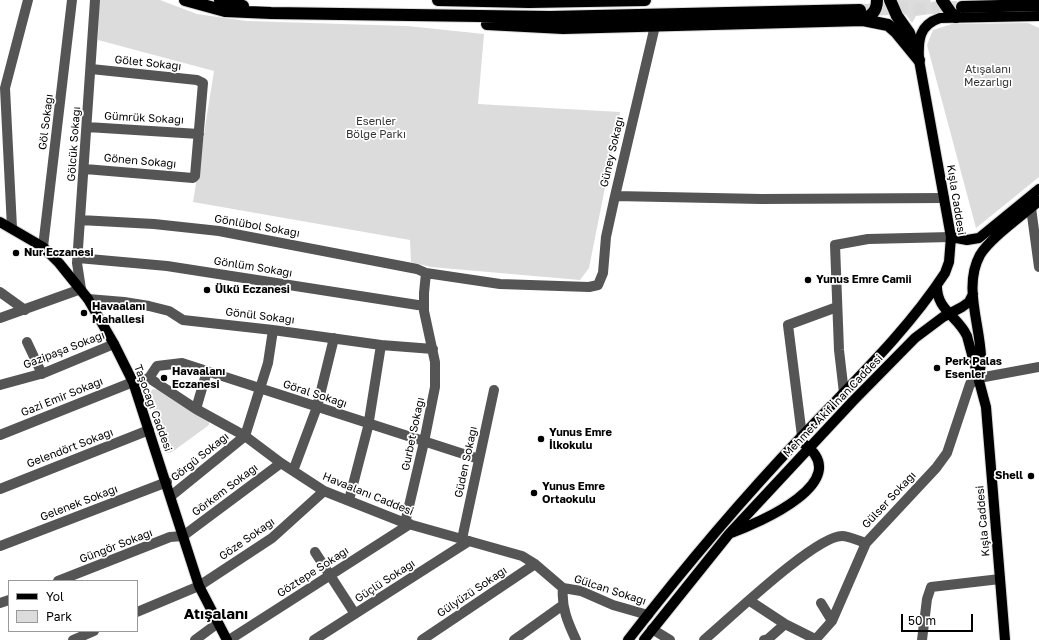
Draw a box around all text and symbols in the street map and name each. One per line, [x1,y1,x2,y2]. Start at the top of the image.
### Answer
street label: Gölet Sokağı [114,53,182,73]
park label: Atışalanı Mezarlığı [964,63,1012,89]
street label: Göl Sokağı [36,93,56,151]
street label: Gölcük Sokağı [65,106,83,182]
street label: Gümrük Sokağı [104,109,184,127]
park label: Esenler Bölge Parkı [346,115,406,141]
street label: Güney Sokağı [597,115,627,189]
street label: Gönen Sokağı [103,151,177,171]
street label: Kışla Caddesi [944,164,968,236]
street label: Gönlübol Sokağı [213,212,301,240]
place label: Nur Eczanesi [24,246,93,260]
marker: Nur Eczanesi [11,248,21,258]
street label: Gönlüm Sokağı [213,254,293,280]
place label: Yunus Emre Camii [816,273,912,287]
marker: Yunus Emre Camii [803,275,813,285]
place label: Ülkü Eczanesi [215,283,290,297]
marker: Ülkü Eczanesi [202,285,212,295]
place label: Havaalanı Mahallesi [92,300,145,326]
street label: Gönül Sokağı [225,305,295,327]
marker: Havaalanı Mahallesi [79,308,89,318]
street label: Gazipaşa Sokağı [22,328,106,372]
street label: Mehmet Akif İnan Caddesi [780,352,886,460]
place label: Perk Palas Esenler [945,355,1002,381]
street label: Taşocağı Caddesi [131,363,175,453]
marker: Perk Palas Esenler [932,363,942,373]
place label: Havaalanı Eczanesi [172,365,225,391]
marker: Havaalanı Eczanesi [159,373,169,383]
street label: Gazi Emir Sokağı [19,375,105,419]
street label: Göral Sokağı [281,377,349,411]
street label: Gurbet Sokağı [399,396,427,472]
street label: Gelendört Sokağı [25,425,115,471]
street label: Güden Sokağı [452,425,480,499]
place label: Yunus Emre İlkokulu [549,426,612,452]
street label: Görgü Sokağı [168,430,232,484]
marker: Yunus Emre İlkokulu [536,434,546,444]
street label: Görkem Sokağı [189,461,261,519]
street label: Gülser Sokağı [859,469,919,531]
place label: Shell [995,469,1023,483]
street label: Havaalanı Caddesi [320,470,416,518]
marker: Shell [1026,471,1036,481]
place label: Yunus Emre Ortaokulu [542,480,605,506]
street label: Gelenek Sokağı [38,482,120,524]
street label: Kışla Caddesi [973,485,993,557]
marker: Yunus Emre Ortaokulu [529,488,539,498]
street label: Göze Sokağı [217,515,277,563]
street label: Güngör Sokağı [78,526,154,566]
street label: Göztepe Sokağı [275,544,351,600]
street label: Güçlü Sokağı [352,557,418,605]
street label: Gülyüzü Sokağı [435,564,509,620]
street label: Gülcan Sokağı [572,572,648,608]
legend [8,580,138,632]
text: Yol [46,589,64,604]
district label: Atışalanı [184,605,248,623]
scale bar [903,606,975,632]
text: Park [46,609,72,624]
text: 50 m [908,613,936,628]

